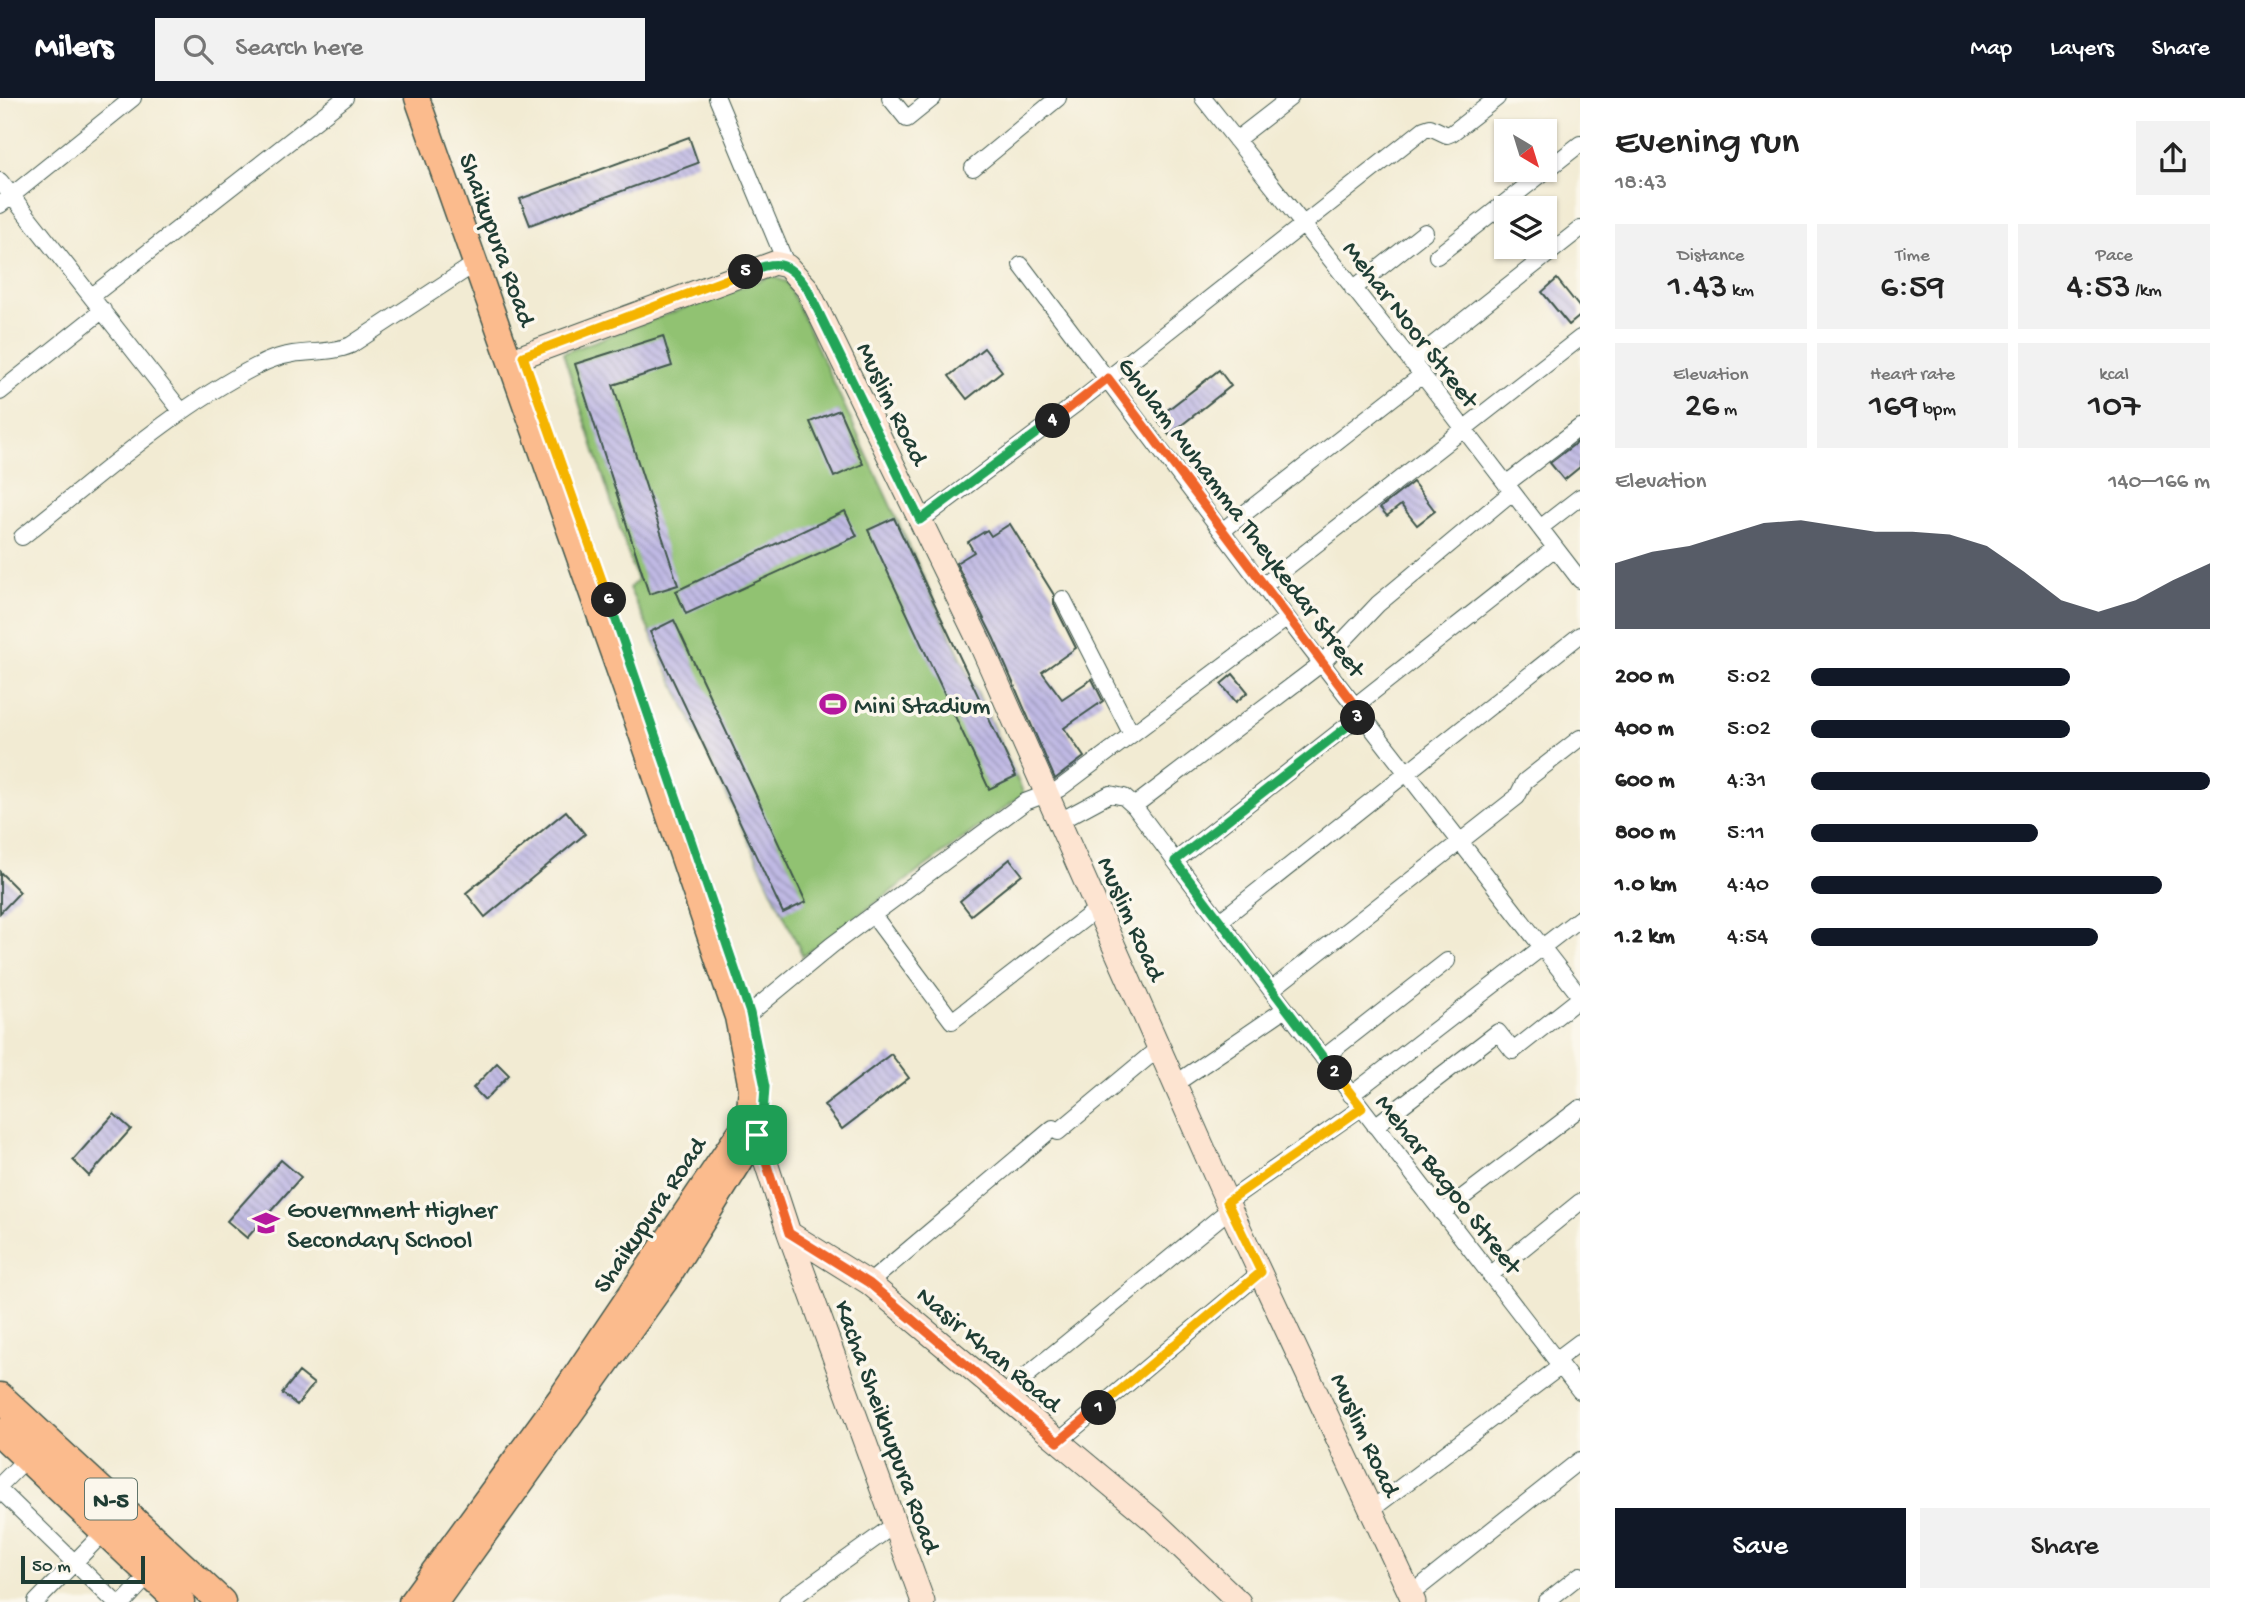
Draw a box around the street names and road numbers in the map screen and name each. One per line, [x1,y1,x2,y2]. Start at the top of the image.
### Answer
street label: Shaikupura Road [449,150,541,333]
street label: Mehar Noor Street [1333,236,1485,418]
street label: Muslim Road [847,339,934,473]
street label: Ghulam Muhamma Theykedar Street [1109,352,1371,687]
street label: Muslim Road [1088,853,1171,988]
street label: Mehar Bagoo Street [1366,1089,1528,1284]
street label: Shaikupura Road [588,1131,716,1300]
street label: Nasir Khan Road [908,1282,1067,1422]
street label: Kacha Sheikhupura Road [825,1297,946,1560]
street label: Muslim Road [1321,1369,1406,1504]
road number: N-5 [85,1478,137,1520]

